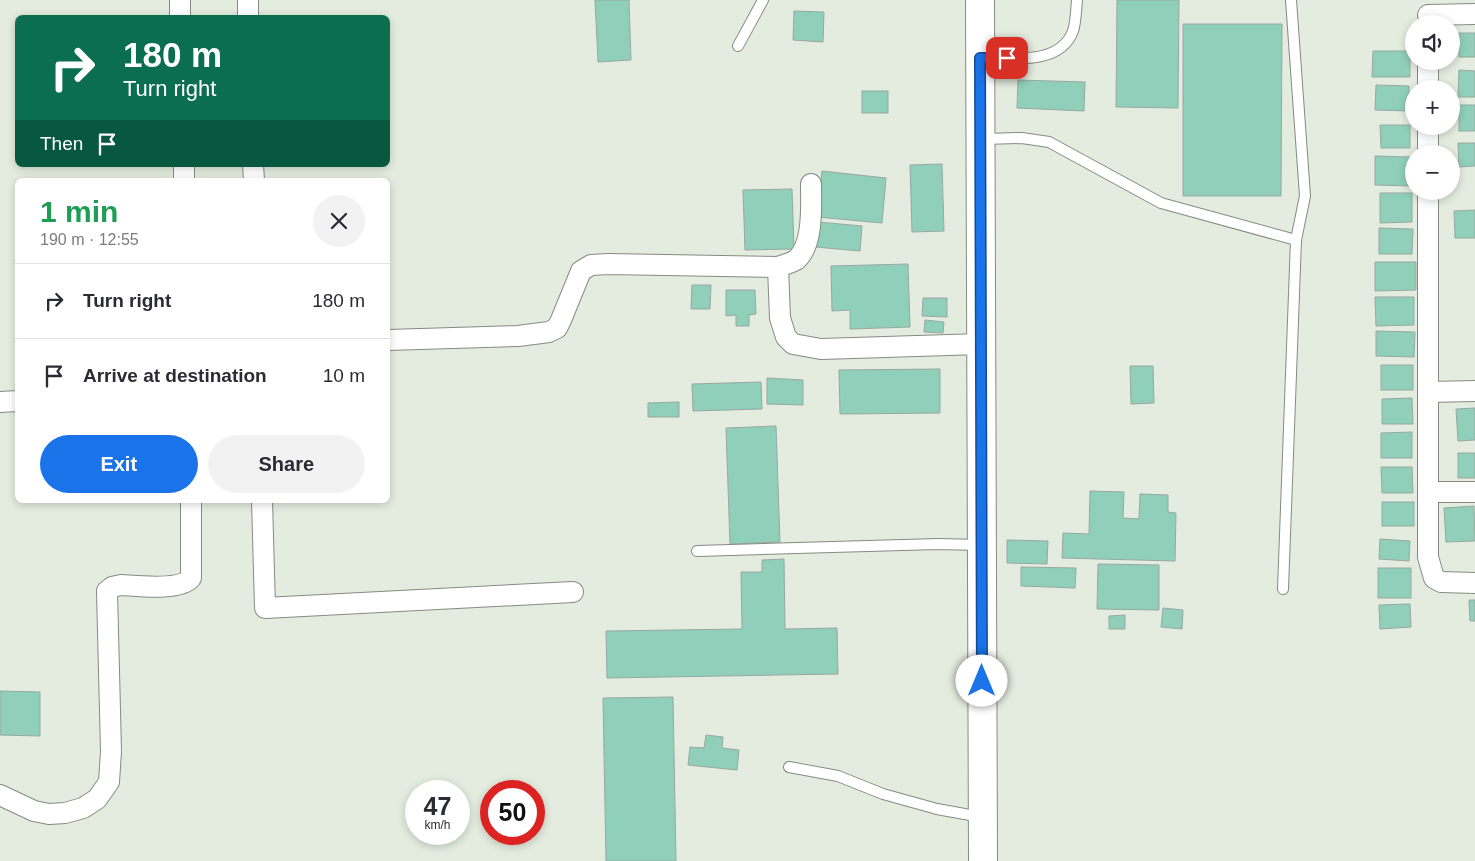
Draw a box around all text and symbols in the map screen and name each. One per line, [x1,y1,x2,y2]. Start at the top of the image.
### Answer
map controls [1405,15,1460,200]
button: sound [1405,15,1460,70]
icon: right [40,35,105,100]
text: 180 m [123,35,222,74]
pin [986,37,1028,79]
icon: arrive [993,44,1021,72]
text: Turn right [123,76,216,101]
button: + [1405,80,1460,135]
icon: arrive [93,130,121,158]
text: Then [40,133,83,154]
button: − [1405,145,1460,200]
text: 1 min [40,195,118,228]
button: close [313,195,365,247]
text: 190 m · 12:55 [40,231,139,248]
icon: right [40,287,68,315]
text: Turn right [83,290,171,311]
text: 180 m [312,290,365,311]
icon: arrive [40,362,68,390]
text: Arrive at destination [83,365,267,386]
text: 10 m [323,365,365,386]
button: Exit [40,435,198,493]
button: Share [208,435,365,493]
position arrow [955,654,1007,706]
speed limit sign: 50 [480,780,545,845]
text: 47 [424,792,451,820]
text: km/h [424,818,451,832]

